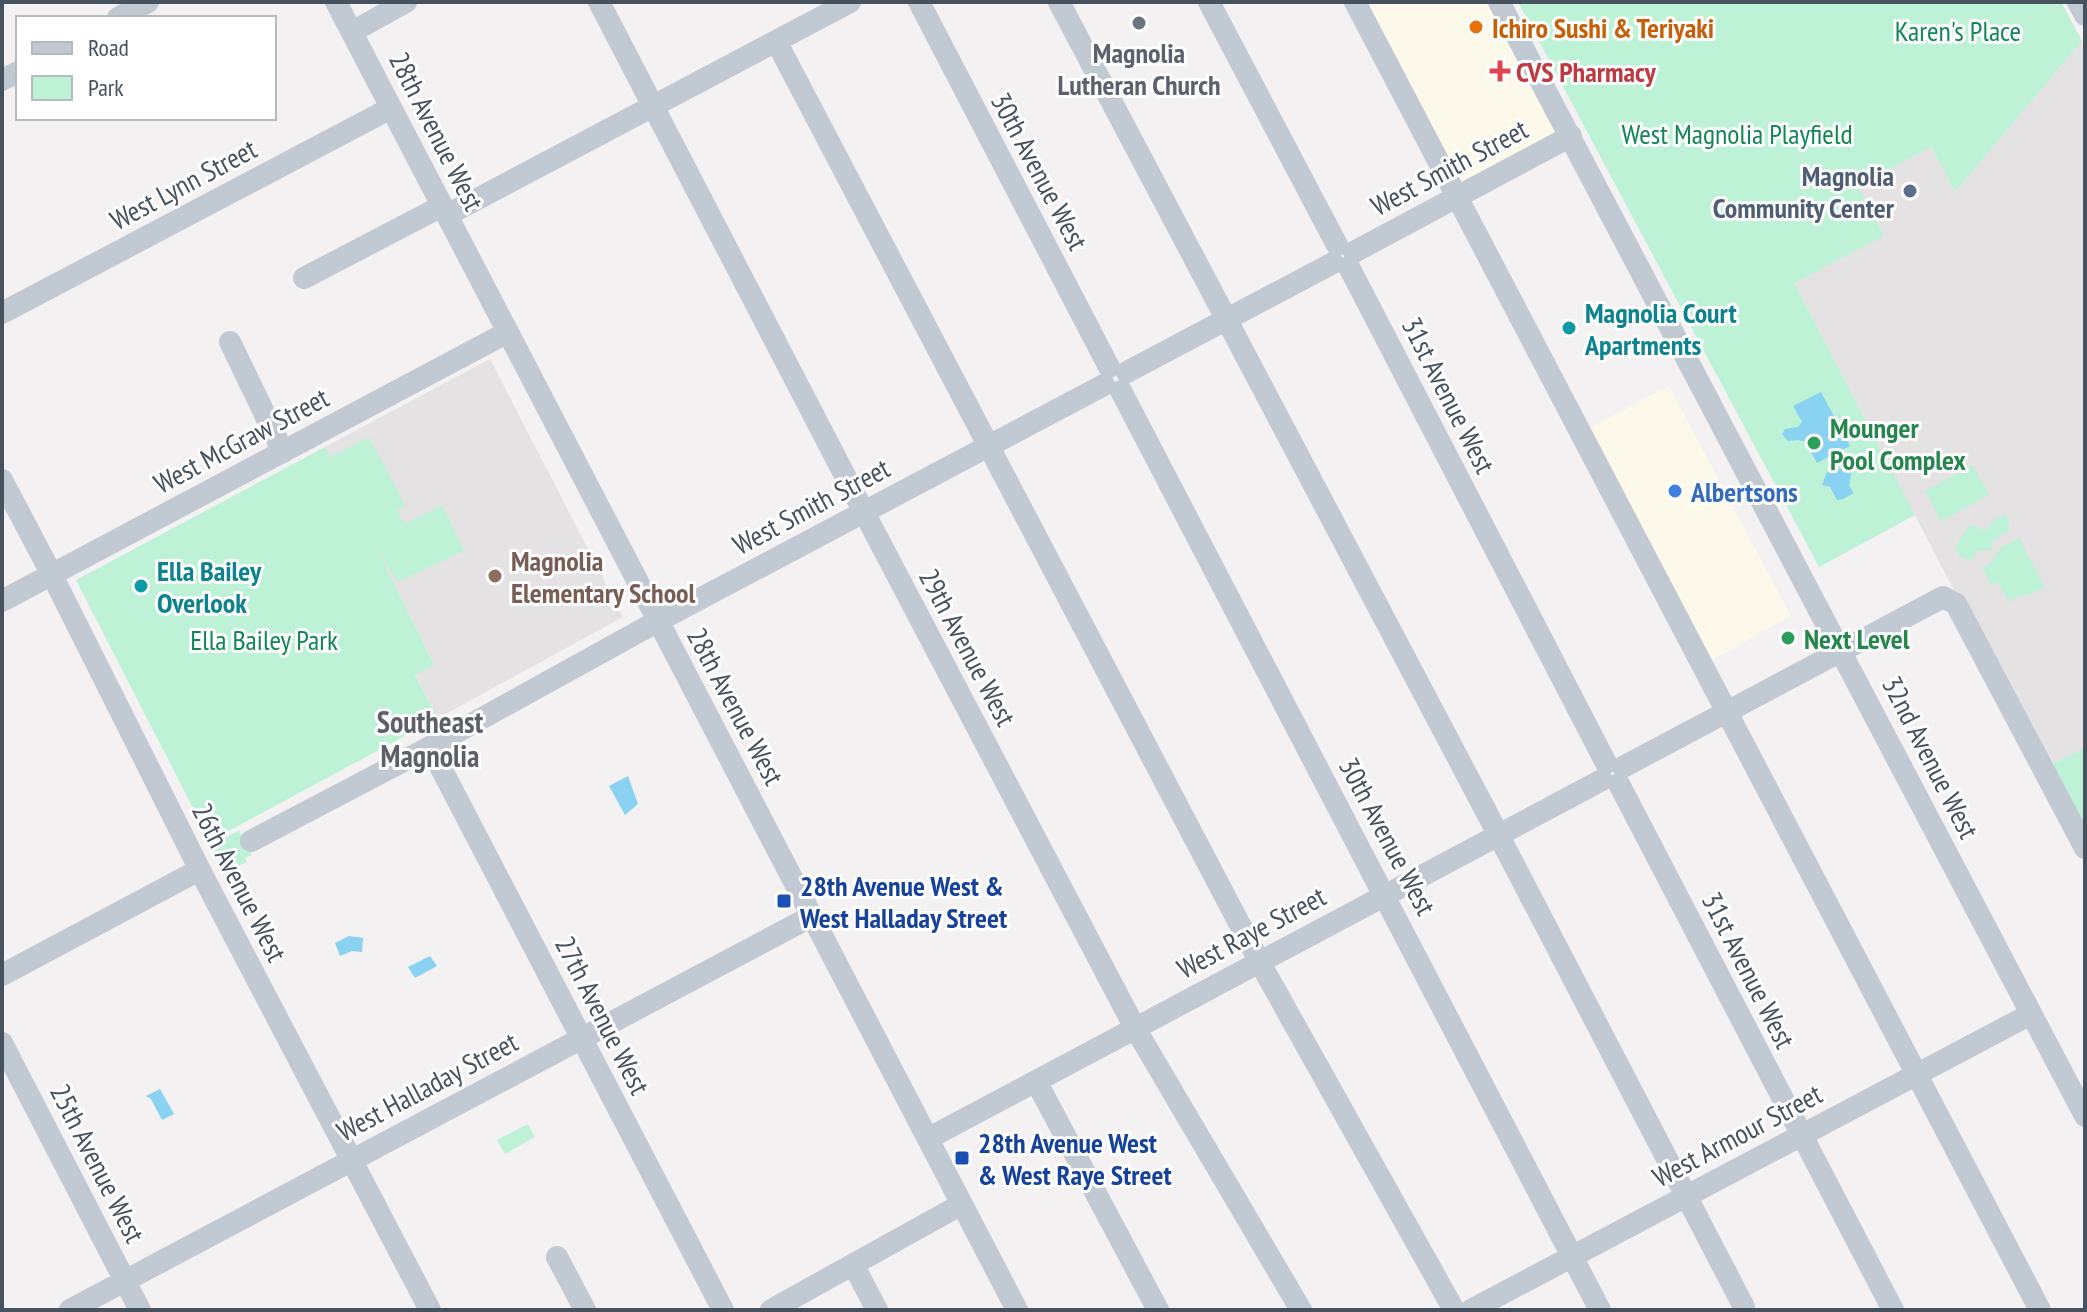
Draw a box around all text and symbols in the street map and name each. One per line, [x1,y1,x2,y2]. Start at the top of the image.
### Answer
place label: Ichiro Sushi & Teriyaki [1492,9,1714,46]
park label: Karen's Place [1895,12,2021,49]
marker: Magnolia Lutheran Church [1130,14,1148,32]
legend [16,16,276,120]
marker: Ichiro Sushi & Teriyaki [1467,18,1485,36]
text: Road [88,32,129,63]
place label: Magnolia Lutheran Church [1057,34,1221,103]
street label: 28th Avenue West [381,45,493,217]
place label: CVS Pharmacy [1516,53,1656,90]
marker: CVS Pharmacy [1491,62,1509,80]
text: Park [88,72,124,103]
street label: 30th Avenue West [983,86,1097,256]
street label: West Smith Street [1364,110,1534,224]
park label: West Magnolia Playfield [1621,115,1853,152]
street label: West Lynn Street [103,130,263,238]
place label: Magnolia Community Center [1713,157,1895,226]
marker: Magnolia Community Center [1901,182,1919,200]
place label: Magnolia Court Apartments [1584,294,1737,363]
street label: 31st Avenue West [1394,311,1504,480]
marker: Magnolia Court Apartments [1560,319,1578,337]
street label: West McGraw Street [147,378,335,502]
place label: Mounger Pool Complex [1830,409,1967,478]
marker: Mounger Pool Complex [1805,434,1823,452]
street label: West Smith Street [726,449,896,563]
place label: Albertsons [1690,473,1798,510]
marker: Albertsons [1666,482,1684,500]
place label: Magnolia Elementary School [511,542,696,611]
place label: Ella Bailey Overlook [157,552,262,621]
street label: 29th Avenue West [911,562,1025,732]
marker: Magnolia Elementary School [486,567,504,585]
marker: Ella Bailey Overlook [132,577,150,595]
place label: Next Level [1804,620,1910,657]
park label: Ella Bailey Park [190,621,338,658]
street label: 28th Avenue West [679,621,793,791]
marker: Next Level [1779,629,1797,647]
street label: 32nd Avenue West [1874,669,1988,845]
district label: Southeast Magnolia [377,702,484,775]
street label: 30th Avenue West [1331,751,1445,921]
street label: 26th Avenue West [184,796,296,968]
place label: 28th Avenue West & West Halladay Street [799,867,1007,936]
street label: West Raye Street [1170,877,1332,987]
street label: 31st Avenue West [1694,886,1804,1055]
marker: 28th Avenue West & West Halladay Street [775,892,793,910]
street label: 27th Avenue West [547,930,659,1101]
street label: West Halladay Street [330,1023,524,1149]
street label: West Armour Street [1646,1075,1828,1195]
street label: 25th Avenue West [42,1077,154,1249]
place label: 28th Avenue West & West Raye Street [978,1124,1172,1193]
marker: 28th Avenue West & West Raye Street [953,1149,971,1167]

